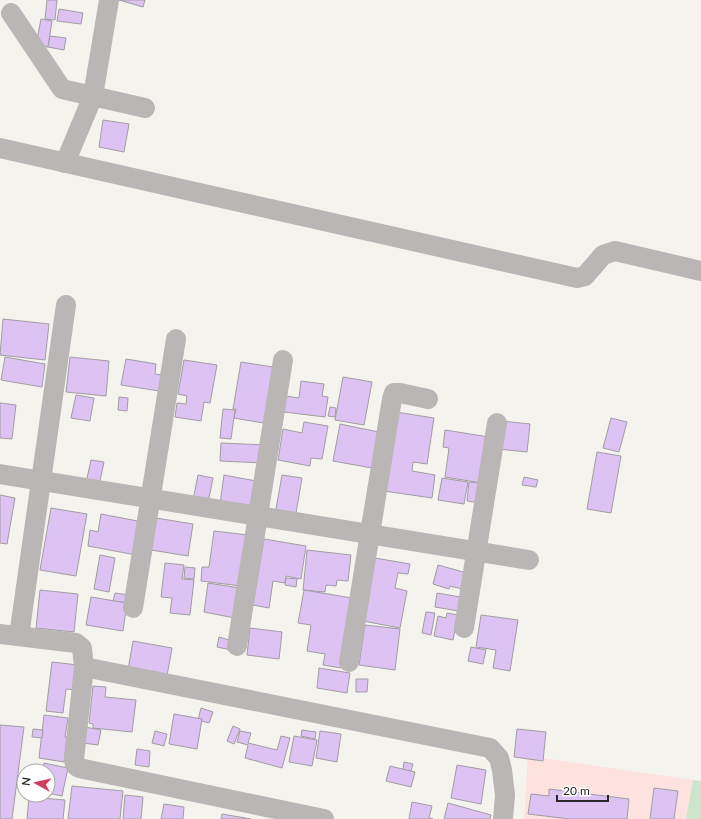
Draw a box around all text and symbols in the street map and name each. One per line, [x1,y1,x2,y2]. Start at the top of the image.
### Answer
north arrow [16,763,56,803]
text: N [19,776,33,787]
scale bar [557,777,608,803]
text: 20 m [563,783,590,798]

